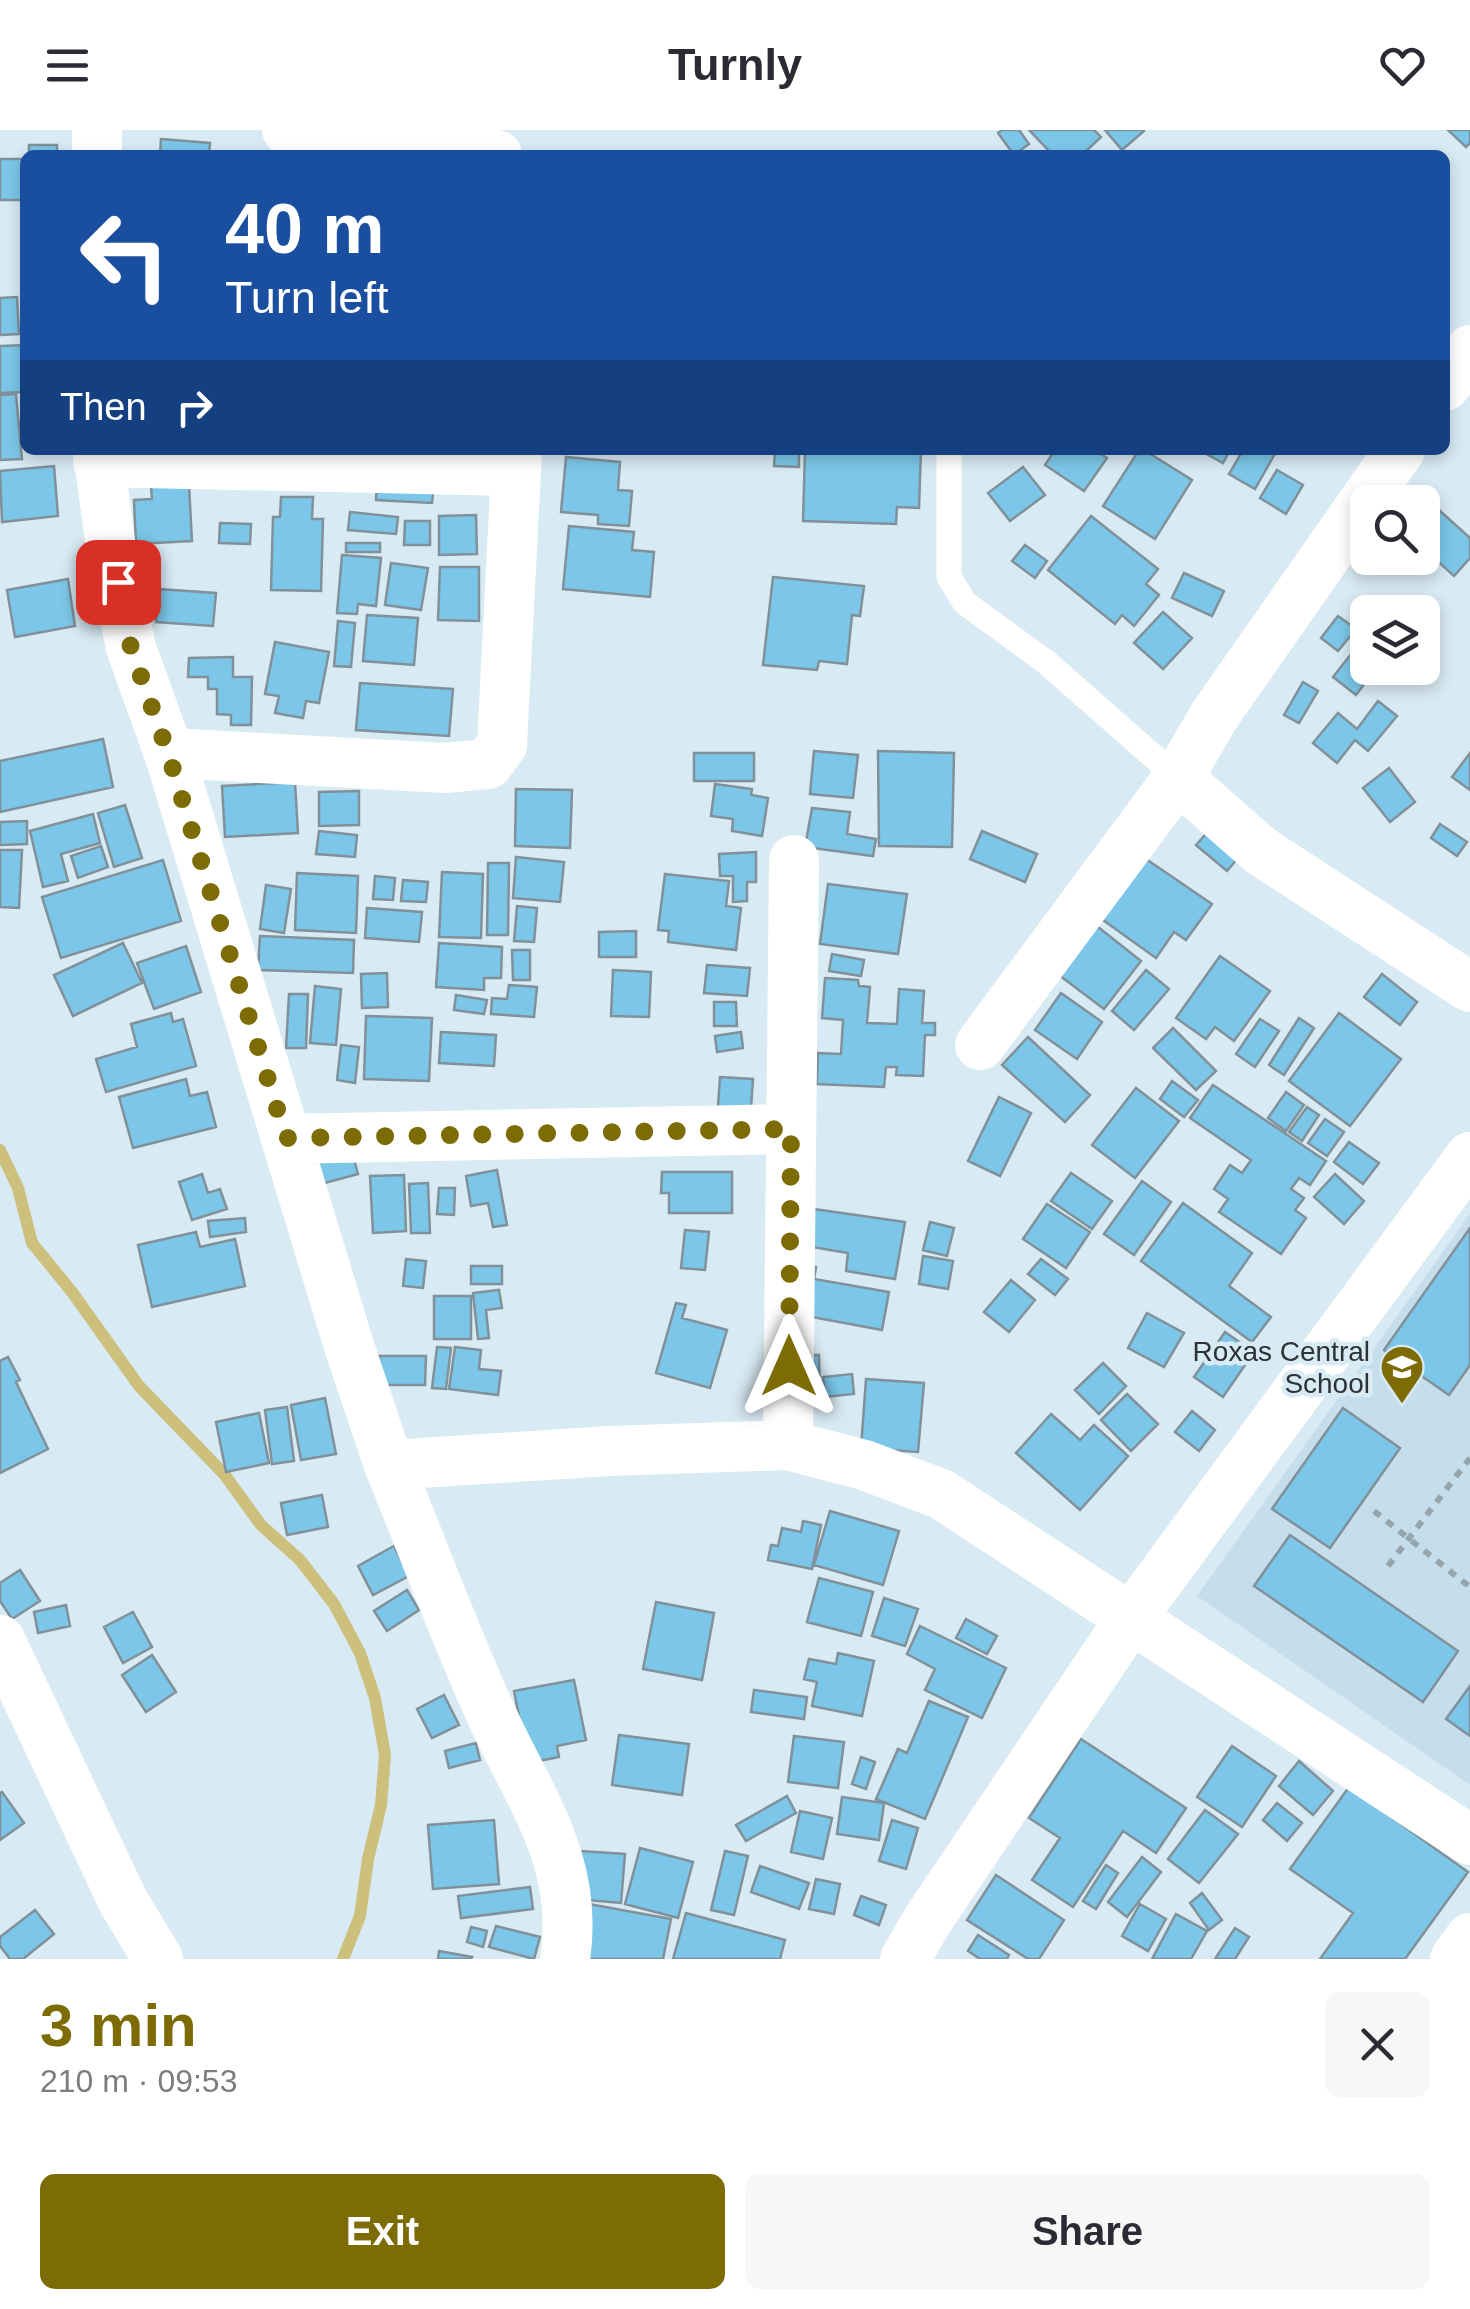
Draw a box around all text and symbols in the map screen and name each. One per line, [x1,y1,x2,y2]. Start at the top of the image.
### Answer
icon: menu [40,38,95,93]
icon: heart [1375,38,1430,93]
text: Turnly [668,39,802,90]
icon: left [60,190,190,320]
text: 40 m [225,190,385,268]
text: Turn left [225,272,388,323]
icon: right [167,380,222,435]
text: Then [60,386,147,428]
map controls [1350,485,1440,685]
button: search [1350,485,1440,575]
pin [76,540,161,625]
icon: arrive [91,555,146,610]
button: layers [1350,595,1440,685]
position arrow [737,1314,841,1418]
place label: Roxas Central School [1193,1336,1370,1399]
school or university icon: Roxas Central School [1379,1344,1425,1405]
text: 3 min [40,1992,197,2059]
button: close [1325,1992,1430,2097]
text: 210 m · 09:53 [40,2063,237,2099]
button: Exit [40,2174,725,2289]
button: Share [745,2174,1430,2289]

